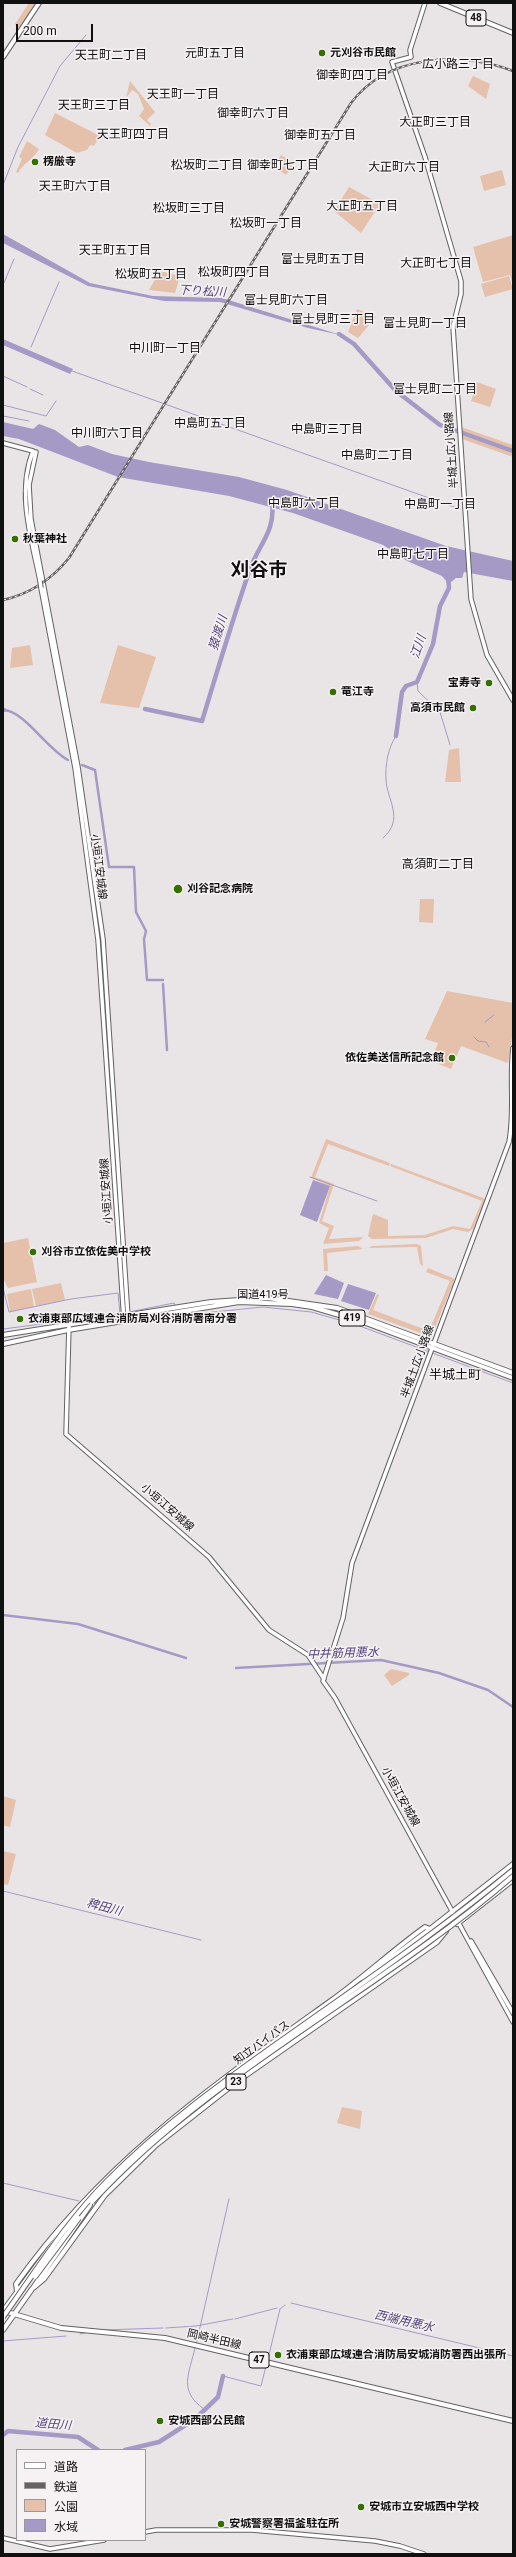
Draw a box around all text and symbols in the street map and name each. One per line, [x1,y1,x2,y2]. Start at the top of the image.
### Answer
road number: 48 [466,10,486,26]
scale bar [18,16,95,42]
text: 200 m [23,24,57,38]
place label: 元刈谷市民館 [330,46,396,60]
district label: 元町五丁目 [185,47,245,61]
marker: 元刈谷市民館 [317,48,327,58]
district label: 天王町二丁目 [75,49,147,63]
district label: 広小路三丁目 [422,58,494,72]
district label: 御幸町四丁目 [316,69,388,83]
district label: 天王町一丁目 [147,88,219,102]
district label: 天王町三丁目 [58,99,130,113]
district label: 御幸町六丁目 [217,107,289,121]
district label: 大正町三丁目 [399,116,471,130]
district label: 天王町四丁目 [97,128,169,142]
district label: 御幸町五丁目 [284,129,356,143]
place label: 楞厳寺 [43,155,76,169]
marker: 楞厳寺 [30,157,40,167]
district label: 松坂町二丁目 [171,159,243,173]
district label: 御幸町七丁目 [247,159,319,173]
district label: 大正町六丁目 [368,161,440,175]
district label: 天王町六丁目 [39,180,111,194]
district label: 大正町五丁目 [326,200,398,214]
district label: 松坂町三丁目 [153,202,225,216]
district label: 松坂町一丁目 [230,217,302,231]
district label: 天王町五丁目 [79,244,151,258]
district label: 富士見町五丁目 [281,253,365,267]
district label: 大正町七丁目 [400,257,472,271]
district label: 松坂町四丁目 [198,266,270,280]
district label: 松坂町五丁目 [115,268,187,282]
water label: 下り松川 [178,284,226,300]
district label: 富士見町六丁目 [244,294,328,308]
district label: 富士見町三丁目 [291,313,375,327]
district label: 富士見町一丁目 [383,317,467,331]
district label: 中川町一丁目 [129,342,201,356]
district label: 富士見町二丁目 [393,383,477,397]
street label: 半城土広小路線 [443,411,461,489]
district label: 中島町五丁目 [174,417,246,431]
district label: 中島町三丁目 [291,423,363,437]
district label: 中川町六丁目 [71,427,143,441]
district label: 中島町二丁目 [341,449,413,463]
district label: 中島町六丁目 [268,497,340,511]
district label: 中島町一丁目 [404,498,476,512]
place label: 秋葉神社 [23,532,67,546]
marker: 秋葉神社 [10,534,20,544]
district label: 中島町七丁目 [377,548,449,562]
district label: 刈谷市 [231,560,287,582]
water label: 猿渡川 [207,614,231,652]
water label: 江川 [408,633,430,661]
place label: 宝寿寺 [448,676,481,690]
marker: 宝寿寺 [484,678,494,688]
place label: 竜江寺 [341,685,374,699]
marker: 竜江寺 [328,687,338,697]
place label: 高須市民館 [410,701,465,715]
marker: 高須市民館 [468,703,478,713]
street label: 小垣江安城線 [87,833,109,901]
district label: 高須町二丁目 [402,858,474,872]
place label: 刈谷記念病院 [187,882,253,896]
marker: 刈谷記念病院 [172,883,184,895]
place label: 依佐美送信所記念館 [345,1051,444,1065]
marker: 依佐美送信所記念館 [447,1053,457,1063]
street label: 小垣江安城線 [98,1158,116,1224]
place label: 刈谷市立依佐美中学校 [41,1245,151,1259]
marker: 刈谷市立依佐美中学校 [28,1247,38,1257]
street label: 国道419号 [237,1288,289,1302]
road number: 419 [339,1310,365,1326]
place label: 衣浦東部広域連合消防局刈谷消防署南分署 [28,1312,237,1326]
marker: 衣浦東部広域連合消防局刈谷消防署南分署 [15,1314,25,1324]
street label: 半城土広小路線 [399,1324,437,1400]
district label: 半城土町 [429,1368,481,1384]
street label: 小垣江安城線 [138,1481,196,1535]
water label: 中井筋用悪水 [307,1646,379,1662]
street label: 小垣江安城線 [378,1765,422,1829]
water label: 稗田川 [85,1897,123,1919]
street label: 知立バイパス [231,2018,293,2068]
road number: 23 [226,2074,246,2090]
water label: 西端用悪水 [373,2308,435,2336]
street label: 岡崎半田線 [186,2327,242,2353]
place label: 衣浦東部広域連合消防局安城消防署西出張所 [286,2348,506,2362]
marker: 衣浦東部広域連合消防局安城消防署西出張所 [273,2350,283,2360]
road number: 47 [249,2352,269,2368]
place label: 安城西部公民館 [168,2414,245,2428]
water label: 道田川 [34,2416,72,2434]
marker: 安城西部公民館 [155,2416,165,2426]
legend [16,2449,146,2541]
text: 道路 [54,2460,78,2474]
text: 鉄道 [54,2480,78,2494]
text: 公園 [54,2500,78,2514]
place label: 安城市立安城西中学校 [369,2500,479,2514]
marker: 安城市立安城西中学校 [356,2502,366,2512]
place label: 安城警察署福釜駐在所 [229,2517,339,2531]
marker: 安城警察署福釜駐在所 [216,2519,226,2529]
text: 水域 [54,2520,78,2534]

